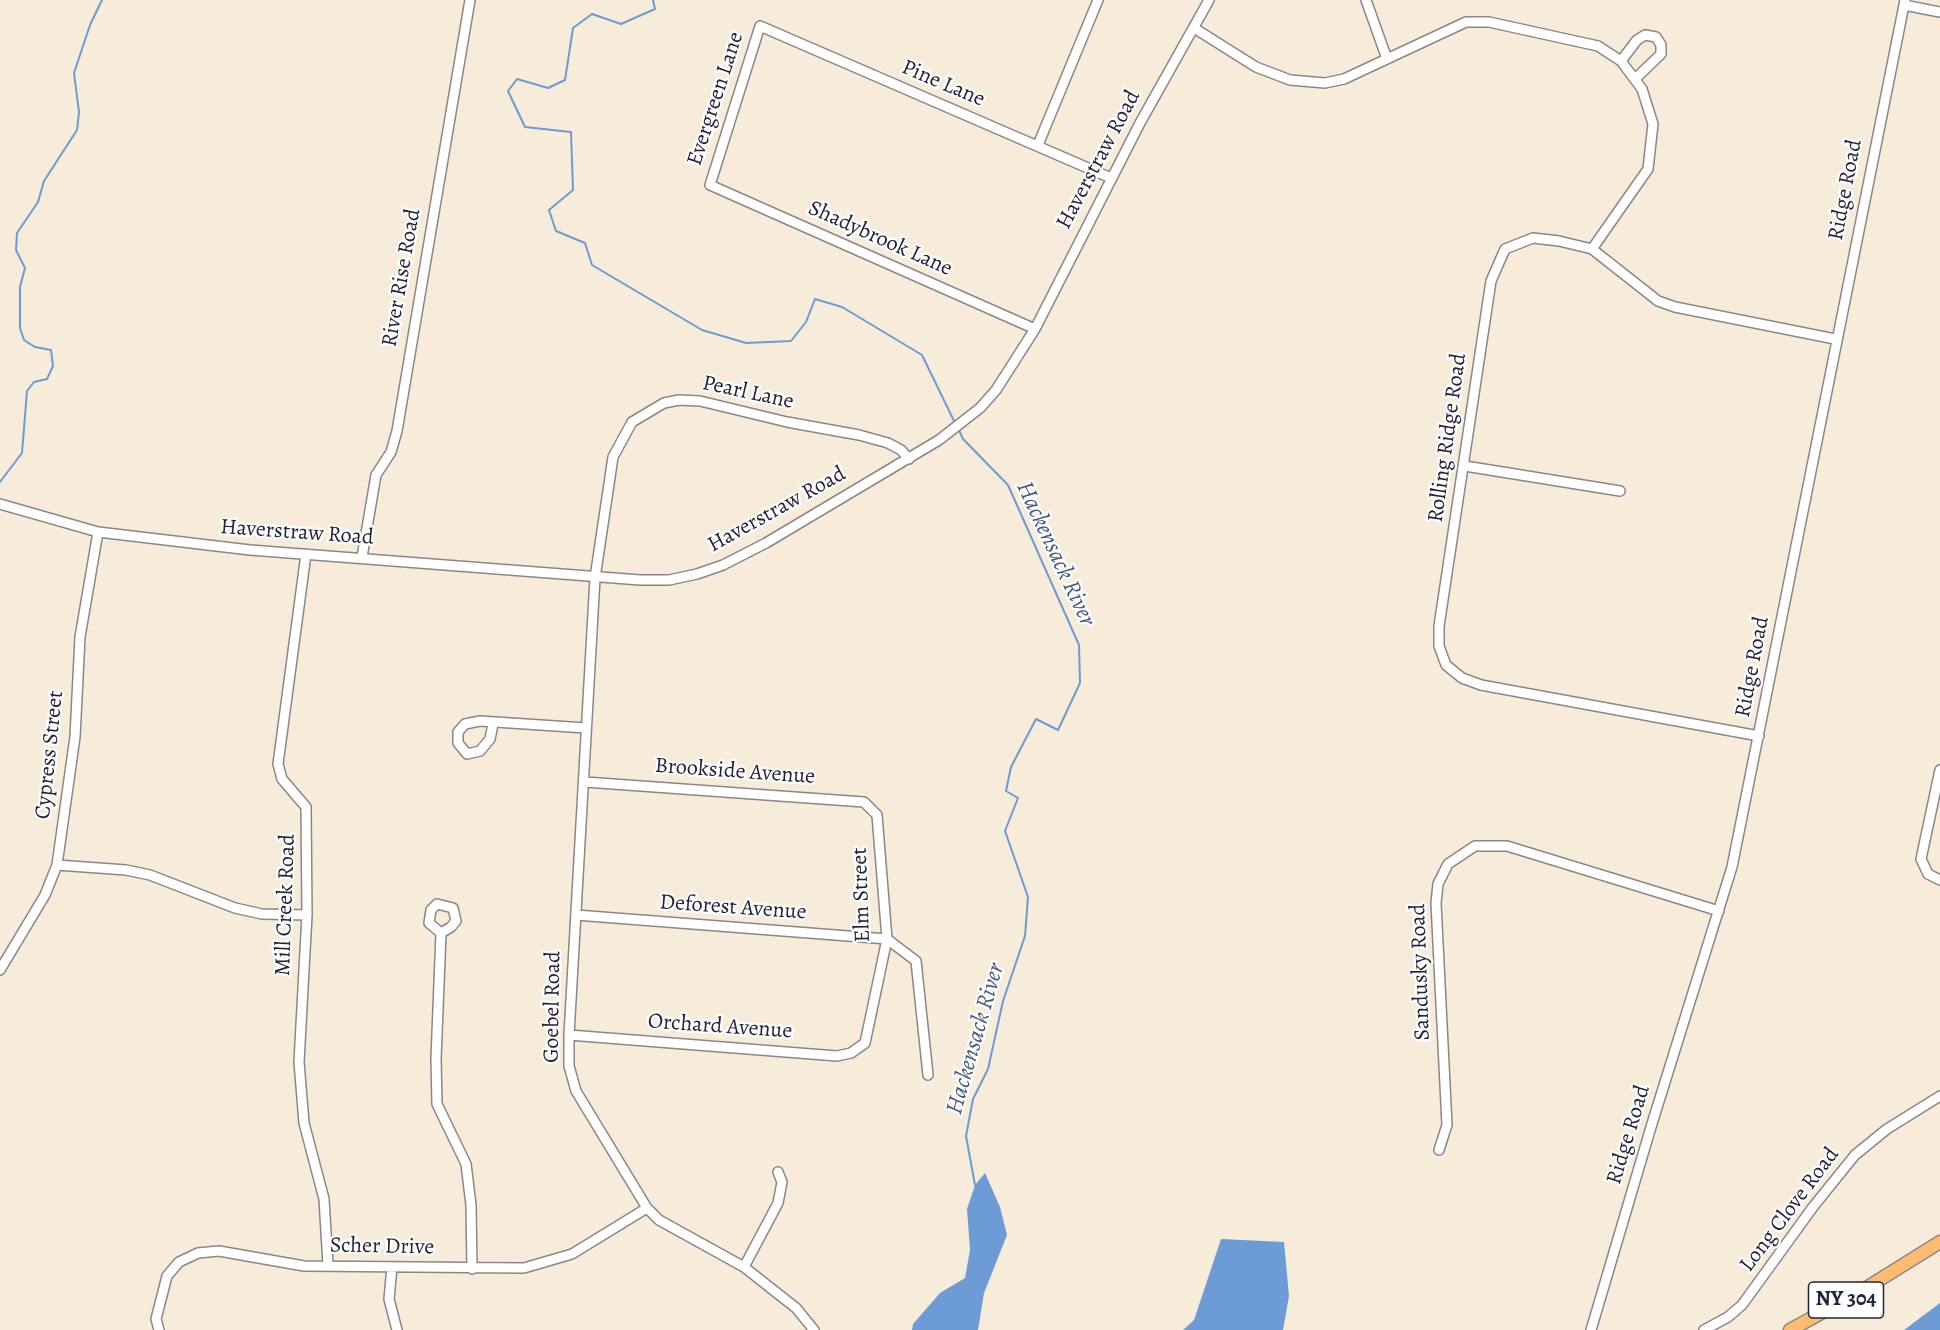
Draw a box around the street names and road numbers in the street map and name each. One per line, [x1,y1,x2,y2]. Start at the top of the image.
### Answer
street label: Evergreen Lane [682,29,750,169]
street label: Pine Lane [897,55,989,113]
street label: Haverstraw Road [1051,86,1147,234]
street label: Ridge Road [1823,137,1869,243]
street label: Shadybrook Lane [804,195,956,283]
street label: River Rise Road [377,207,427,349]
street label: Rolling Ridge Road [1423,352,1473,524]
street label: Pearl Lane [700,370,796,416]
street label: Haverstraw Road [703,461,851,559]
street label: Haverstraw Road [220,514,374,552]
street label: Ridge Road [1730,614,1776,720]
street label: Cypress Street [30,689,70,821]
street label: Brookside Avenue [654,753,816,791]
street label: Mill Creek Road [270,834,302,976]
street label: Elm Street [847,847,877,943]
street label: Deforest Avenue [659,890,807,926]
street label: Sandusky Road [1405,903,1437,1041]
street label: Goebel Road [539,951,567,1063]
street label: Orchard Avenue [647,1009,793,1045]
street label: Ridge Road [1601,1082,1657,1188]
street label: Long Clove Road [1735,1143,1845,1277]
street label: Scher Drive [330,1233,434,1261]
road number: NY 304 [1808,1282,1884,1318]

